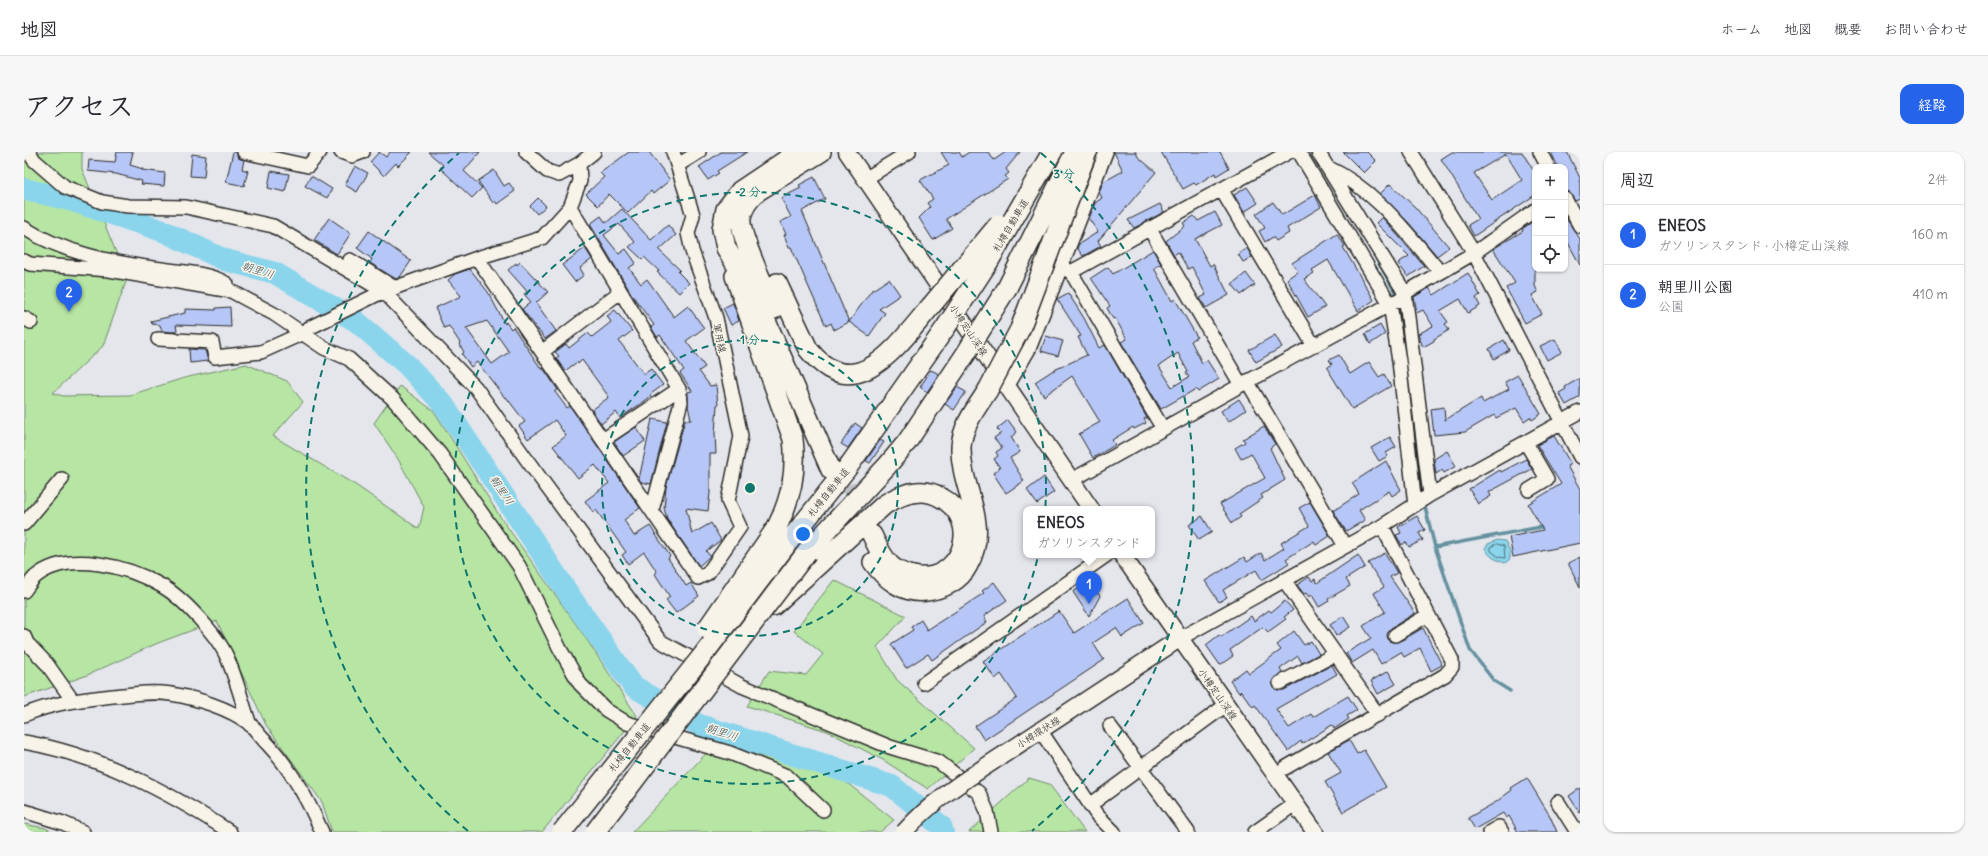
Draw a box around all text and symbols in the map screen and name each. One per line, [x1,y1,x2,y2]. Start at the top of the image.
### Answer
text: 地図 [20,17,58,41]
text: ホーム [1721,20,1762,38]
text: 地図 [1784,20,1812,38]
text: 概要 [1834,20,1862,38]
text: お問い合わせ [1884,20,1968,38]
button: 経路 [1900,84,1964,124]
text: アクセス [24,88,134,124]
map controls [1532,164,1568,272]
button: + [1532,164,1568,200]
text: 3 分 [1053,166,1075,181]
text: 周辺 [1620,169,1654,191]
text: 2件 [1928,171,1948,188]
text: 2 分 [739,184,761,199]
street label: 札樽自動車道 [989,196,1031,254]
button: − [1532,200,1568,236]
text: ENEOS [1658,216,1706,235]
text: 1 [1630,226,1636,243]
text: 160 m [1912,226,1948,243]
button: locate [1532,236,1568,272]
text: ガソリンスタンド · 小樽定山渓線 [1658,237,1849,254]
water label: 朝里川 [240,258,276,282]
text: 朝里川公園 [1658,277,1733,296]
pin: 2 [56,279,82,312]
text: 2 [1629,286,1637,303]
text: 410 m [1912,286,1948,303]
text: 公園 [1658,298,1684,315]
street label: 小樽定山渓線 [946,302,991,359]
street label: 軍用線 [710,322,729,354]
text: 1 分 [740,332,760,347]
street label: 札樽自動車道 [804,465,852,520]
water label: 朝里川 [487,472,517,508]
centre of rings [743,481,757,495]
popup [1023,506,1155,558]
text: ENEOS [1037,513,1085,532]
your location [793,524,813,544]
text: ガソリンスタンド [1037,534,1141,551]
pin: 1 [1076,571,1102,604]
street label: 小樽定山渓線 [1195,666,1240,723]
street label: 小樽環状線 [1014,713,1063,751]
street label: 札樽自動車道 [605,720,653,775]
water label: 朝里川 [704,720,740,744]

